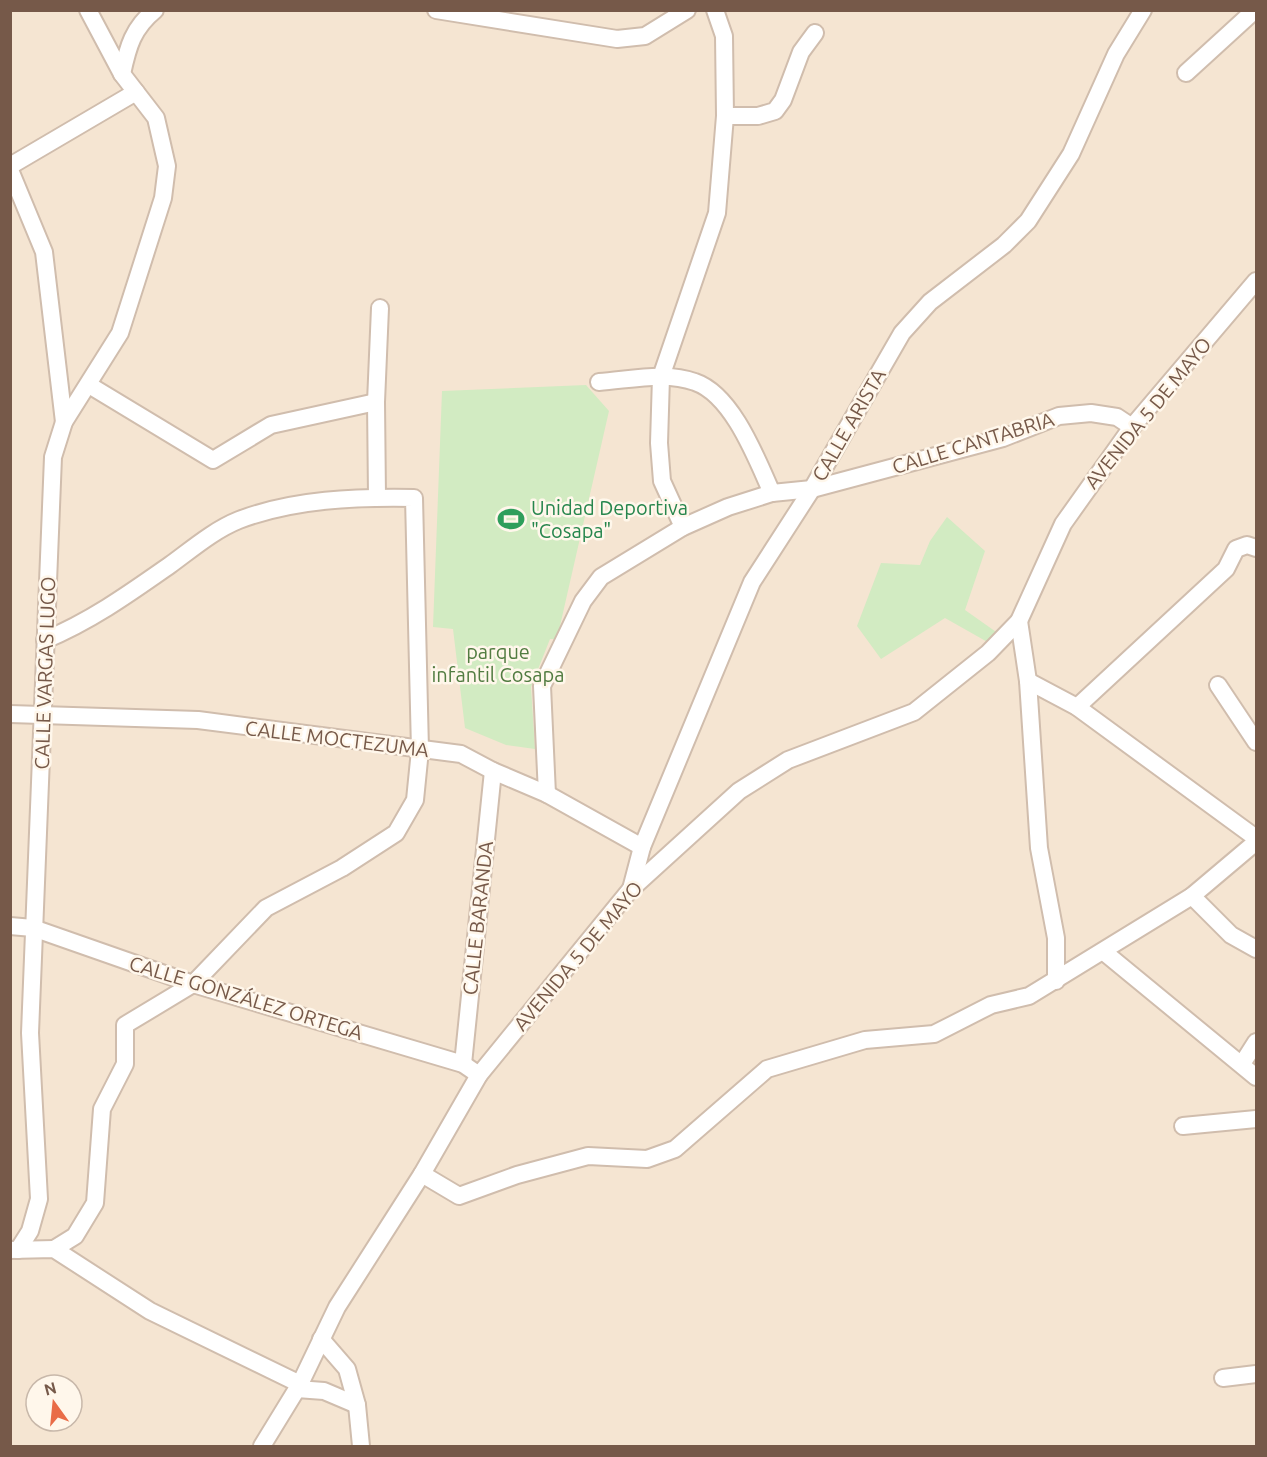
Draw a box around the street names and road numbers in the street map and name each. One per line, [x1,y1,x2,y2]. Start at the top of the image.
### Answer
street label: AVENIDA 5 DE MAYO [1080,332,1216,493]
street label: CALLE ARISTA [807,364,890,485]
street label: CALLE CANTABRIA [889,407,1057,478]
street label: CALLE VARGAS LUGO [30,576,59,770]
street label: CALLE MOCTEZUMA [244,716,430,761]
street label: CALLE BARANDA [458,840,497,996]
street label: AVENIDA 5 DE MAYO [508,876,647,1035]
street label: CALLE GONZÁLEZ ORTEGA [126,951,366,1044]

